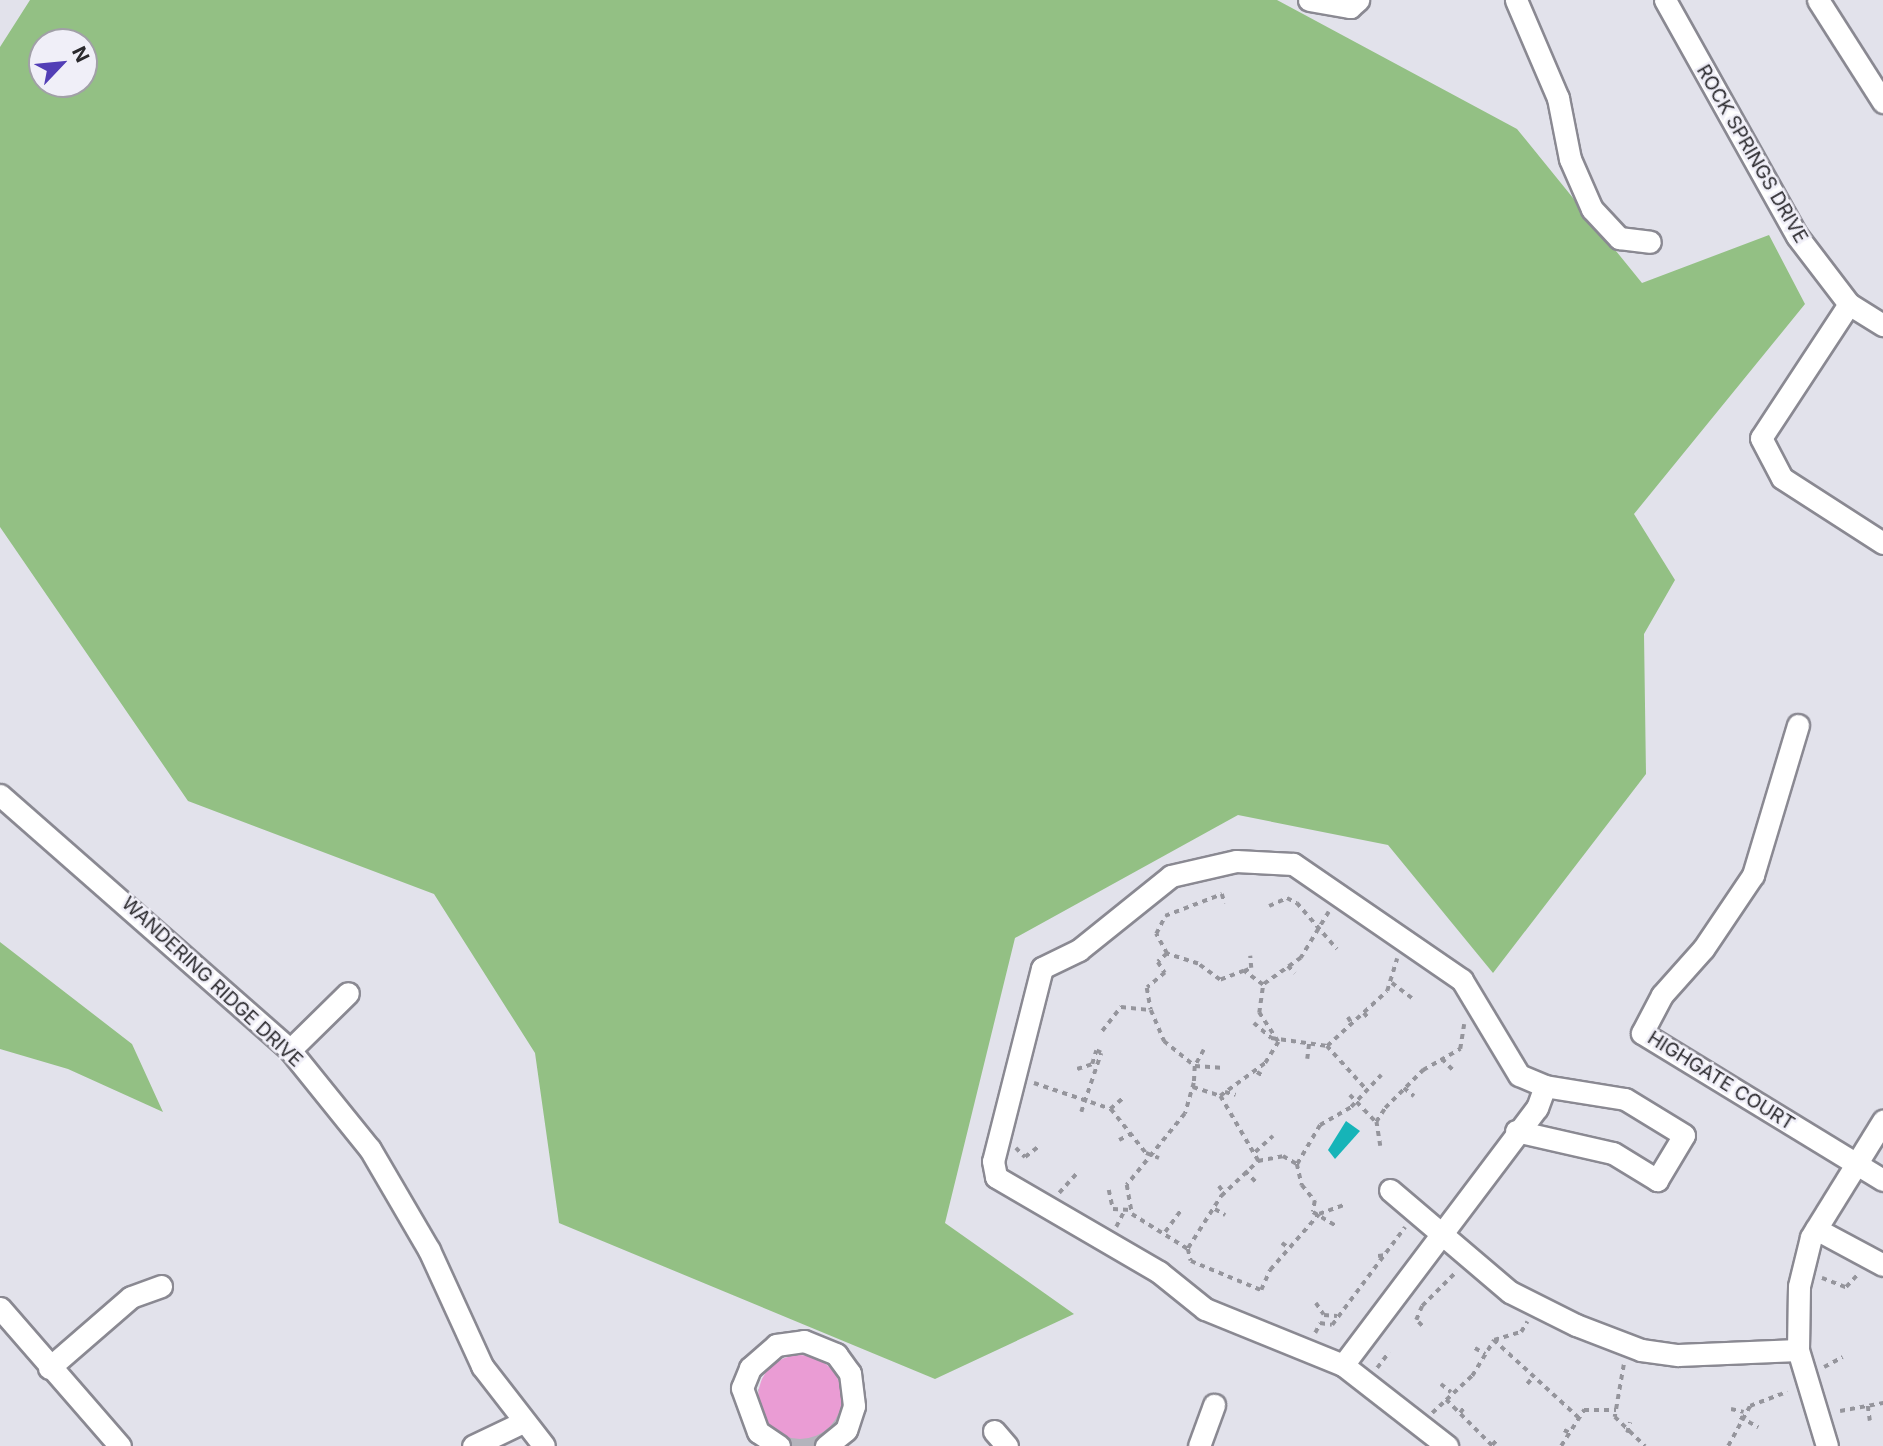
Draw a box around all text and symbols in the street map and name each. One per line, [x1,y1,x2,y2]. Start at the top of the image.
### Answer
north arrow [28,28,98,98]
text: N [67,43,94,66]
street label: ROCK SPRINGS DRIVE [1692,61,1812,247]
street label: WANDERING RIDGE DRIVE [117,892,307,1072]
street label: HIGHGATE COURT [1643,1027,1799,1135]

